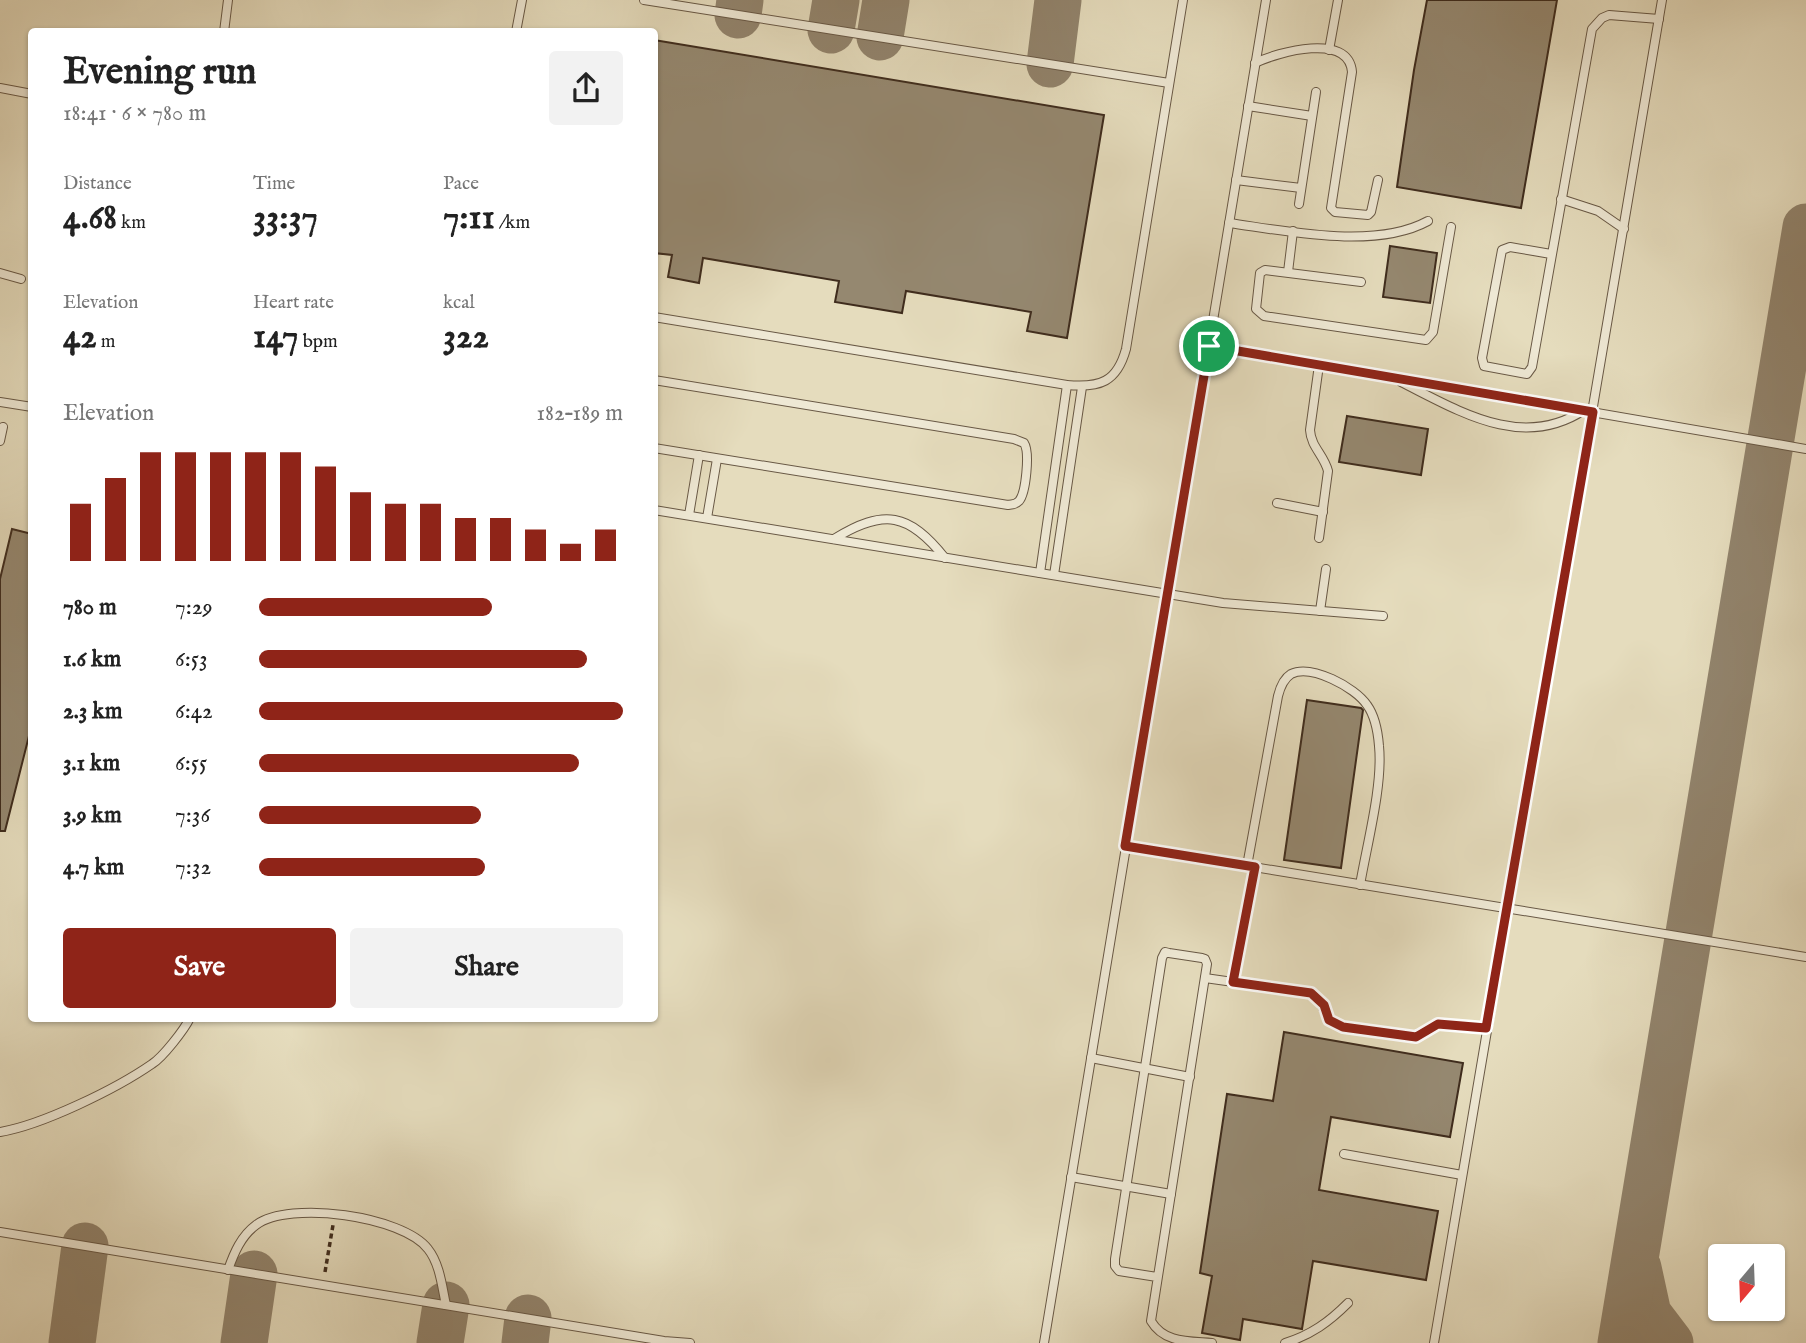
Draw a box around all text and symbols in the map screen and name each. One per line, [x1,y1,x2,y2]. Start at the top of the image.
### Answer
text: Evening run [63,49,257,97]
button: share [549,51,623,125]
text: 18:41 · 6 × 780 m [63,99,206,128]
text: Distance [63,172,132,196]
text: Time [253,172,295,196]
text: Pace [443,172,479,196]
text: 4.68 [63,196,117,241]
text: 33:37 [253,196,318,241]
text: 7:11 [443,196,495,241]
text: km [117,211,146,235]
text: /km [495,211,530,235]
text: Elevation [63,291,138,315]
text: Heart rate [253,291,334,315]
text: kcal [443,291,475,315]
text: 42 [63,315,97,360]
text: 147 [253,315,299,360]
text: 322 [443,315,489,360]
pin [1179,316,1239,376]
icon: arrive [1190,327,1228,365]
text: m [97,330,115,354]
text: bpm [299,330,338,354]
text: Elevation [63,399,154,428]
text: 182–189 m [537,399,623,428]
text: 780 m [63,593,117,622]
text: 7:29 [175,593,213,622]
text: 1.6 km [63,645,121,674]
text: 6:53 [175,645,208,674]
text: 2.3 km [63,697,122,726]
text: 6:42 [175,697,213,726]
text: 3.1 km [63,749,120,778]
text: 6:55 [175,749,207,778]
text: 3.9 km [63,801,122,830]
text: 7:36 [175,801,210,830]
text: 4.7 km [63,853,124,882]
text: 7:32 [175,853,211,882]
button: Save [63,928,336,1008]
button: Share [350,928,623,1008]
north arrow [1708,1244,1785,1321]
map controls [1708,1244,1785,1321]

